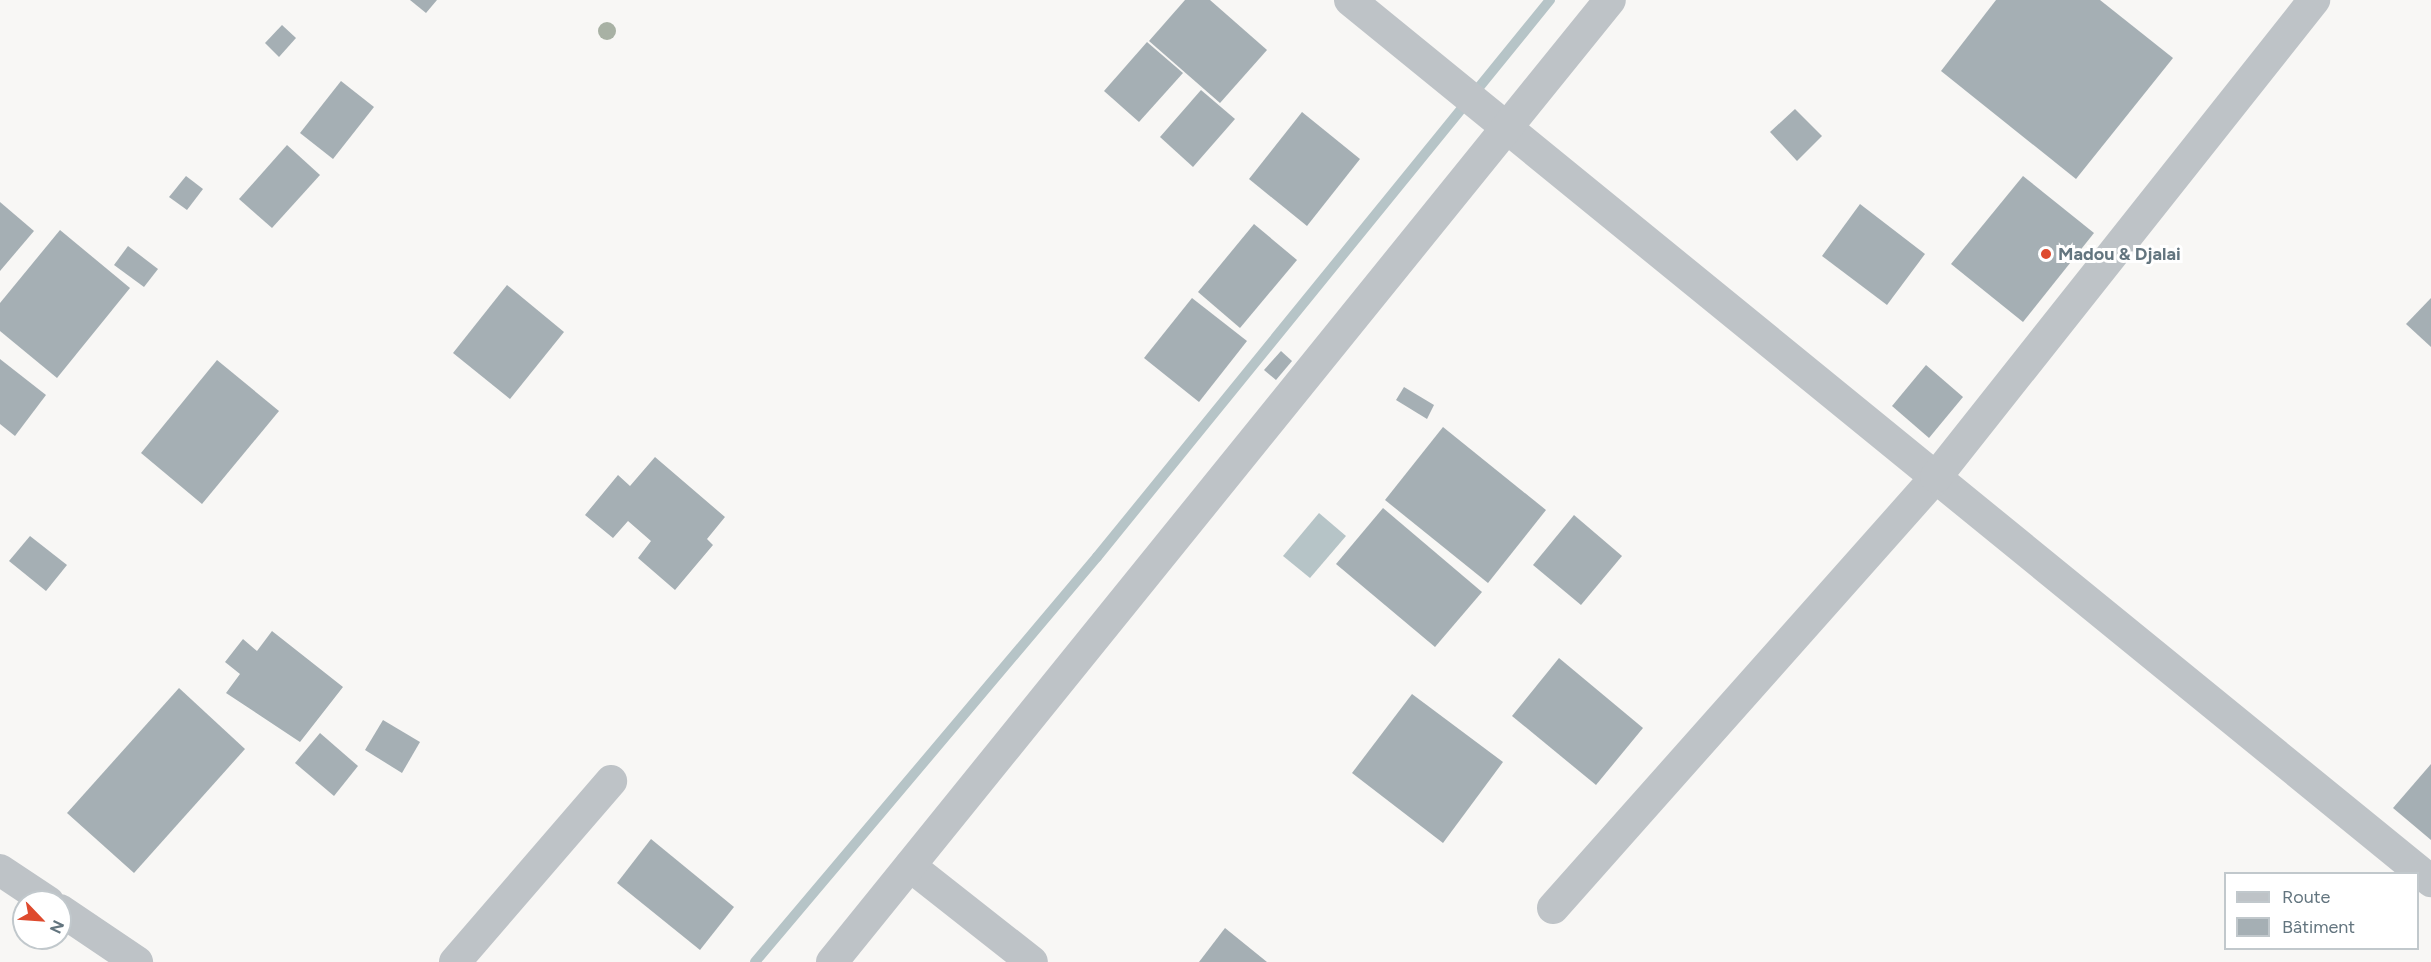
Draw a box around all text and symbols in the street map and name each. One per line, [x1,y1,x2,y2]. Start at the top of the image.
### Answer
place label: Madou & Djalai [2058,243,2181,265]
marker: Madou & Djalai [2039,247,2053,261]
legend [2224,872,2419,950]
text: Route [2282,886,2330,908]
north arrow [12,890,72,950]
text: Bâtiment [2282,916,2355,938]
text: N [46,917,68,937]

